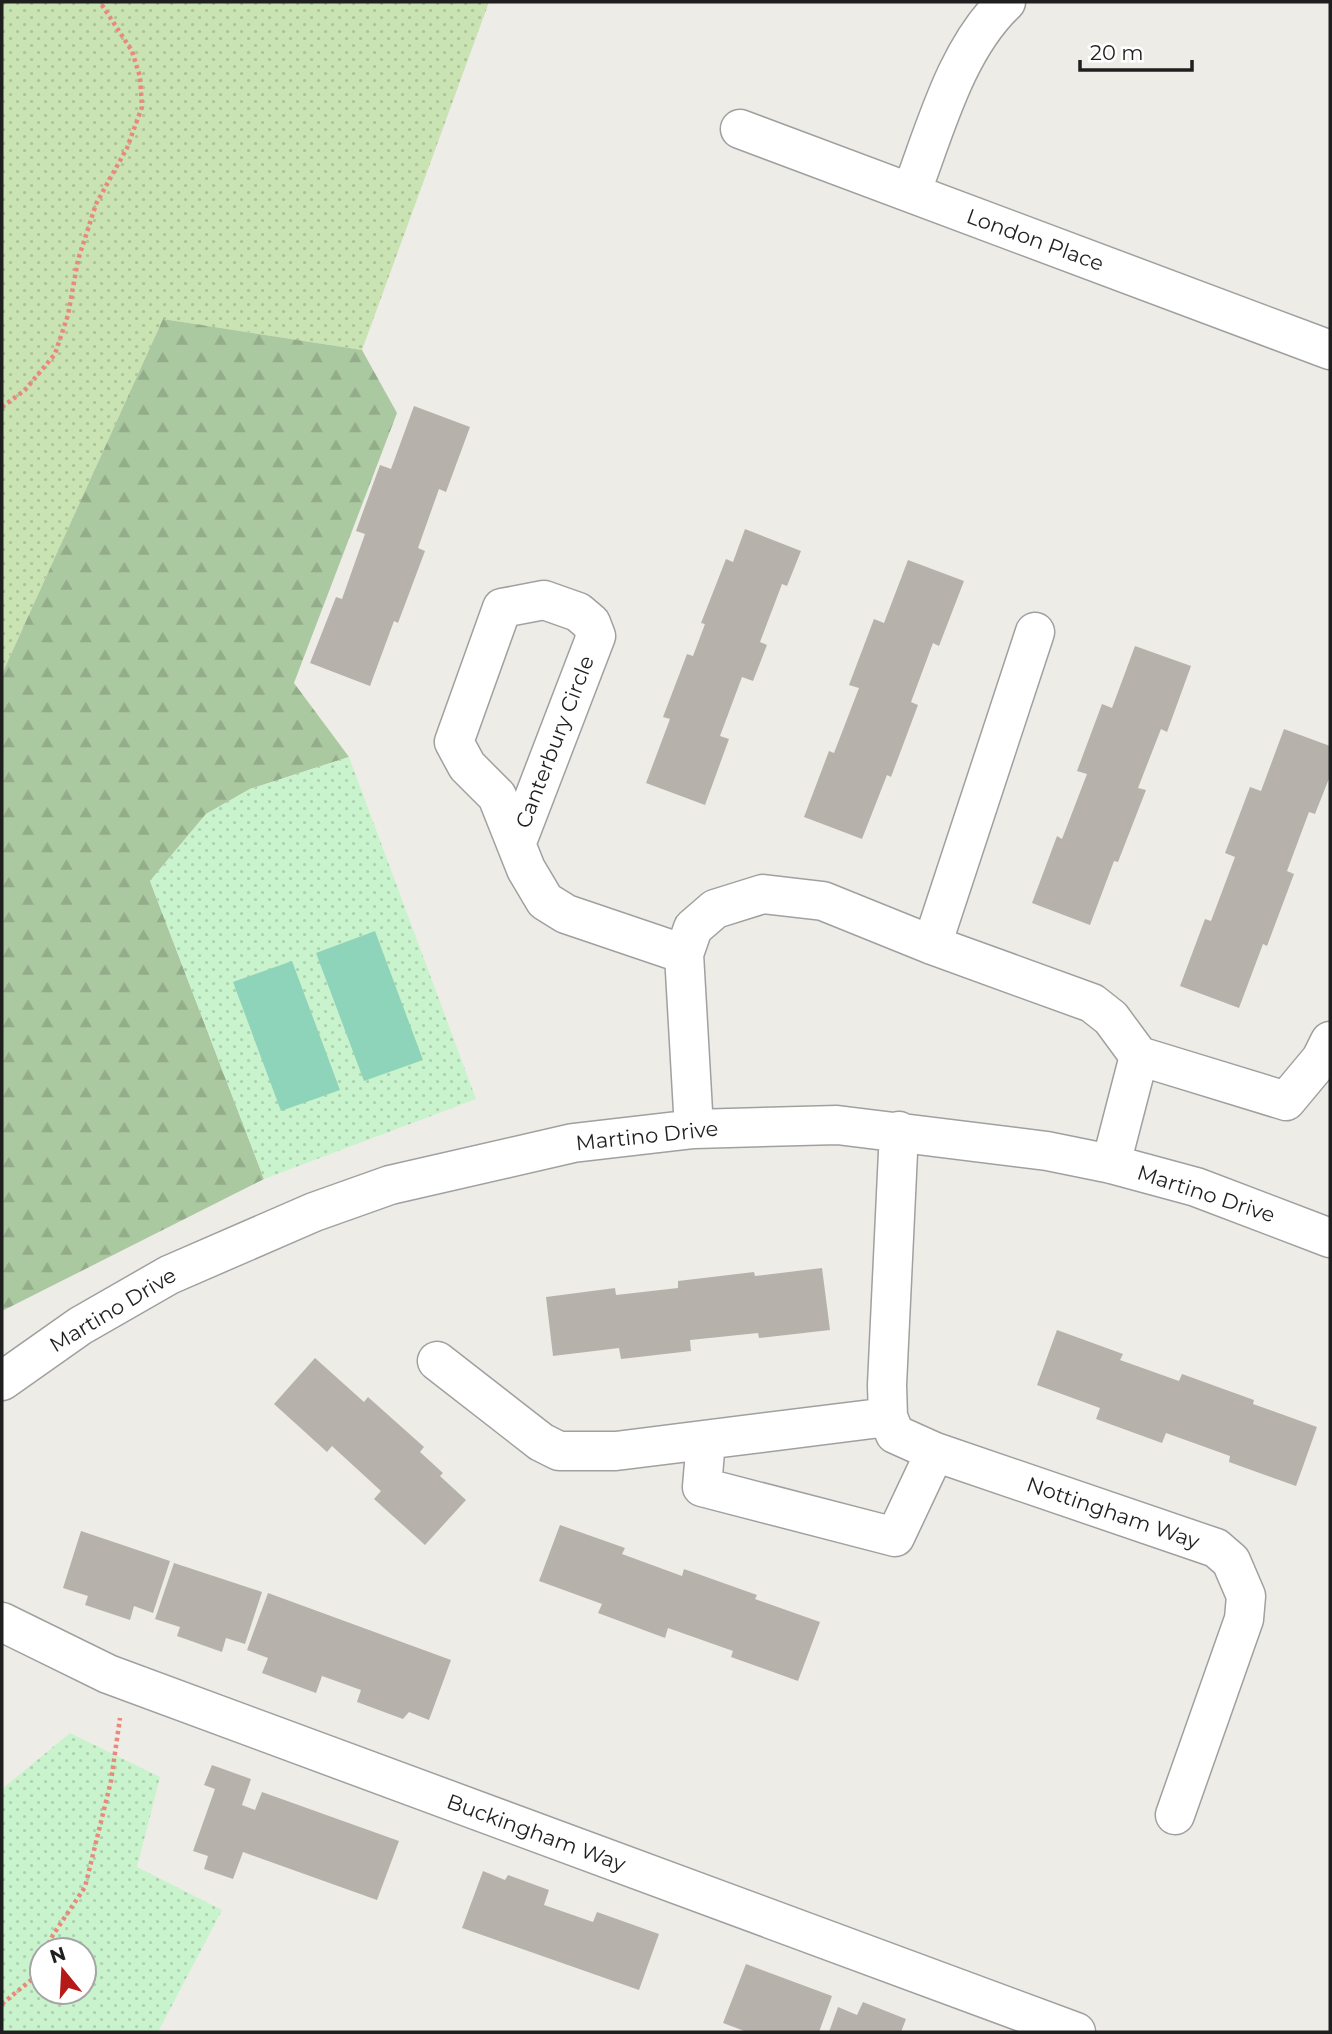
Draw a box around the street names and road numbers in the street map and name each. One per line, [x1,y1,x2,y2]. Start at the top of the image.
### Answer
street label: London Place [963,203,1107,276]
street label: Canterbury Circle [510,652,599,832]
street label: Martino Drive [574,1116,719,1155]
street label: Martino Drive [1134,1160,1278,1228]
street label: Martino Drive [45,1262,181,1357]
street label: Nottingham Way [1023,1471,1203,1554]
street label: Buckingham Way [443,1789,629,1877]

